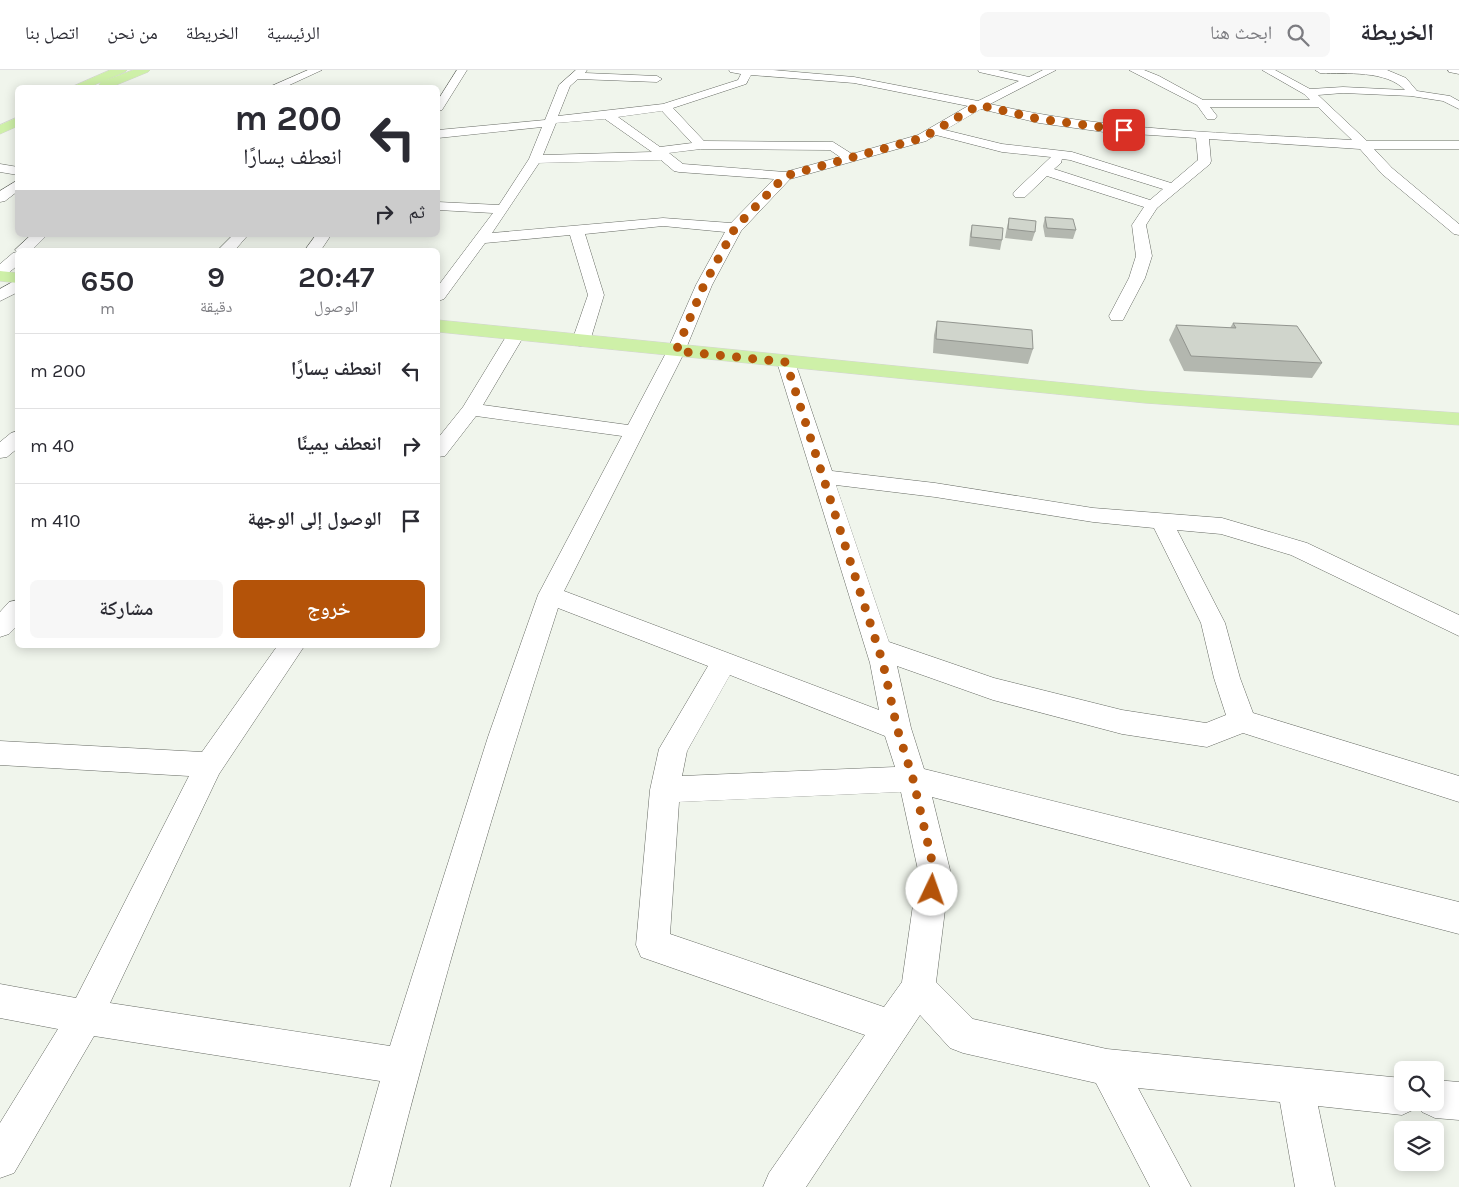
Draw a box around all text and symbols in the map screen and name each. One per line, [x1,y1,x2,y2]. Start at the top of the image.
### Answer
search box [980,12,1330,57]
text: الخريطة [1360,18,1434,46]
icon: search [1284,21,1312,49]
text: اتصل بنا [25,22,79,44]
text: من نحن [107,22,158,44]
text: الخريطة [186,22,239,44]
text: الرئيسية [267,22,320,44]
text: ابحث هنا [1210,22,1272,44]
text: 200 m [234,98,342,139]
icon: left [360,105,425,170]
pin [1103,109,1145,151]
icon: arrive [1110,116,1138,144]
text: انعطف يسارًا [243,144,342,170]
icon: right [370,200,398,228]
text: ثم [408,201,425,223]
text: 9 [207,259,225,295]
text: 20:47 [298,259,375,295]
text: 650 [80,263,134,299]
text: دقيقة [200,297,232,316]
text: الوصول [314,297,358,316]
text: m [100,299,115,318]
icon: left [397,357,425,385]
text: انعطف يسارًا [291,358,382,380]
text: 200 m [30,360,86,382]
icon: right [397,432,425,460]
text: انعطف يمينًا [297,433,382,455]
text: 40 m [30,435,74,457]
icon: arrive [397,507,425,535]
text: الوصول إلى الوجهة [247,508,382,530]
text: 410 m [30,510,80,532]
button: مشاركة [30,580,223,638]
button: خروج [233,580,425,638]
position arrow [905,863,957,915]
map controls [1394,1061,1444,1171]
button: search [1394,1061,1444,1111]
button: layers [1394,1121,1444,1171]

